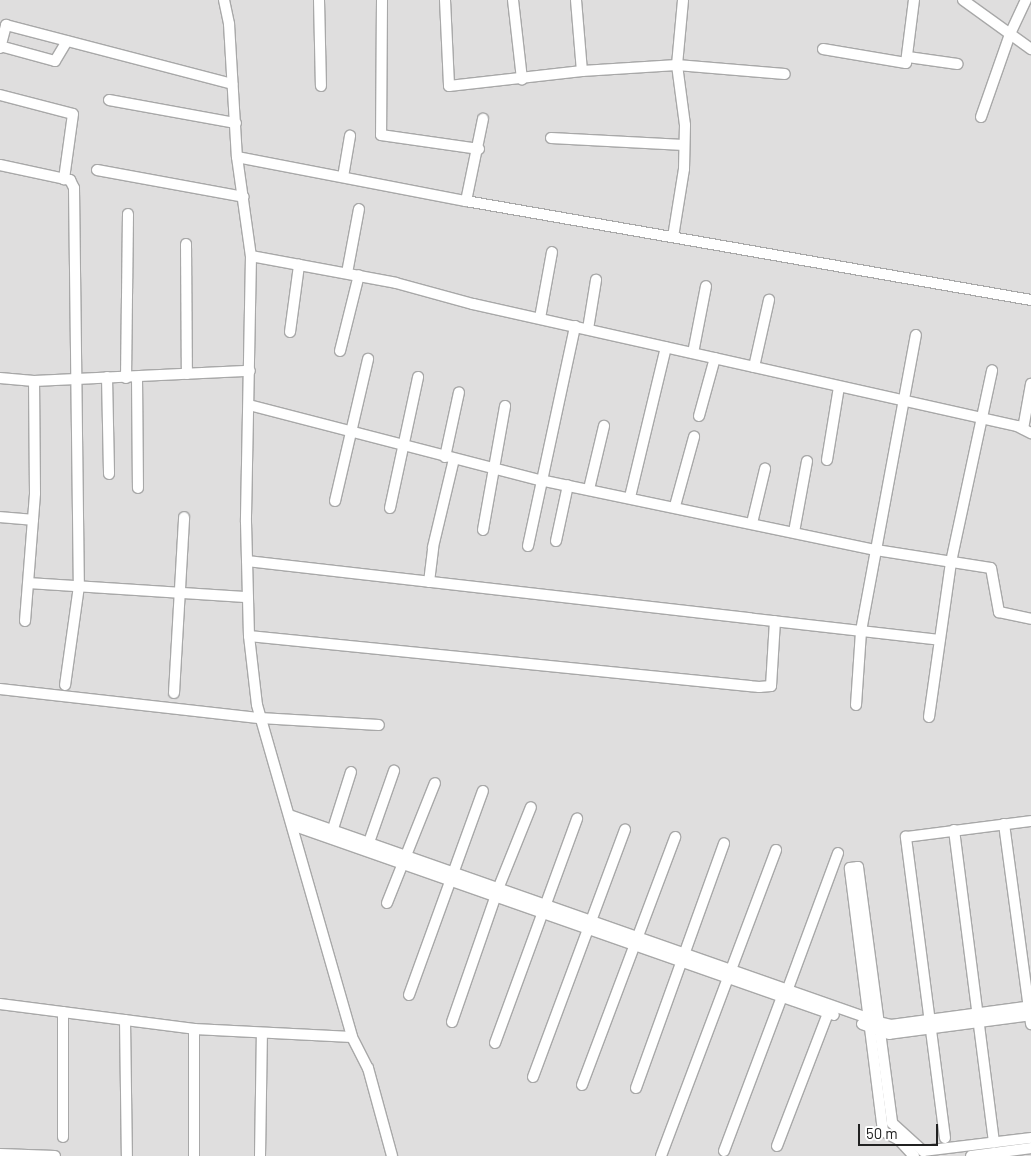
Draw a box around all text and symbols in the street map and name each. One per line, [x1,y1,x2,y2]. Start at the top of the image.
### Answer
scale bar [861,1114,941,1146]
text: 50 m [866,1124,898,1142]

